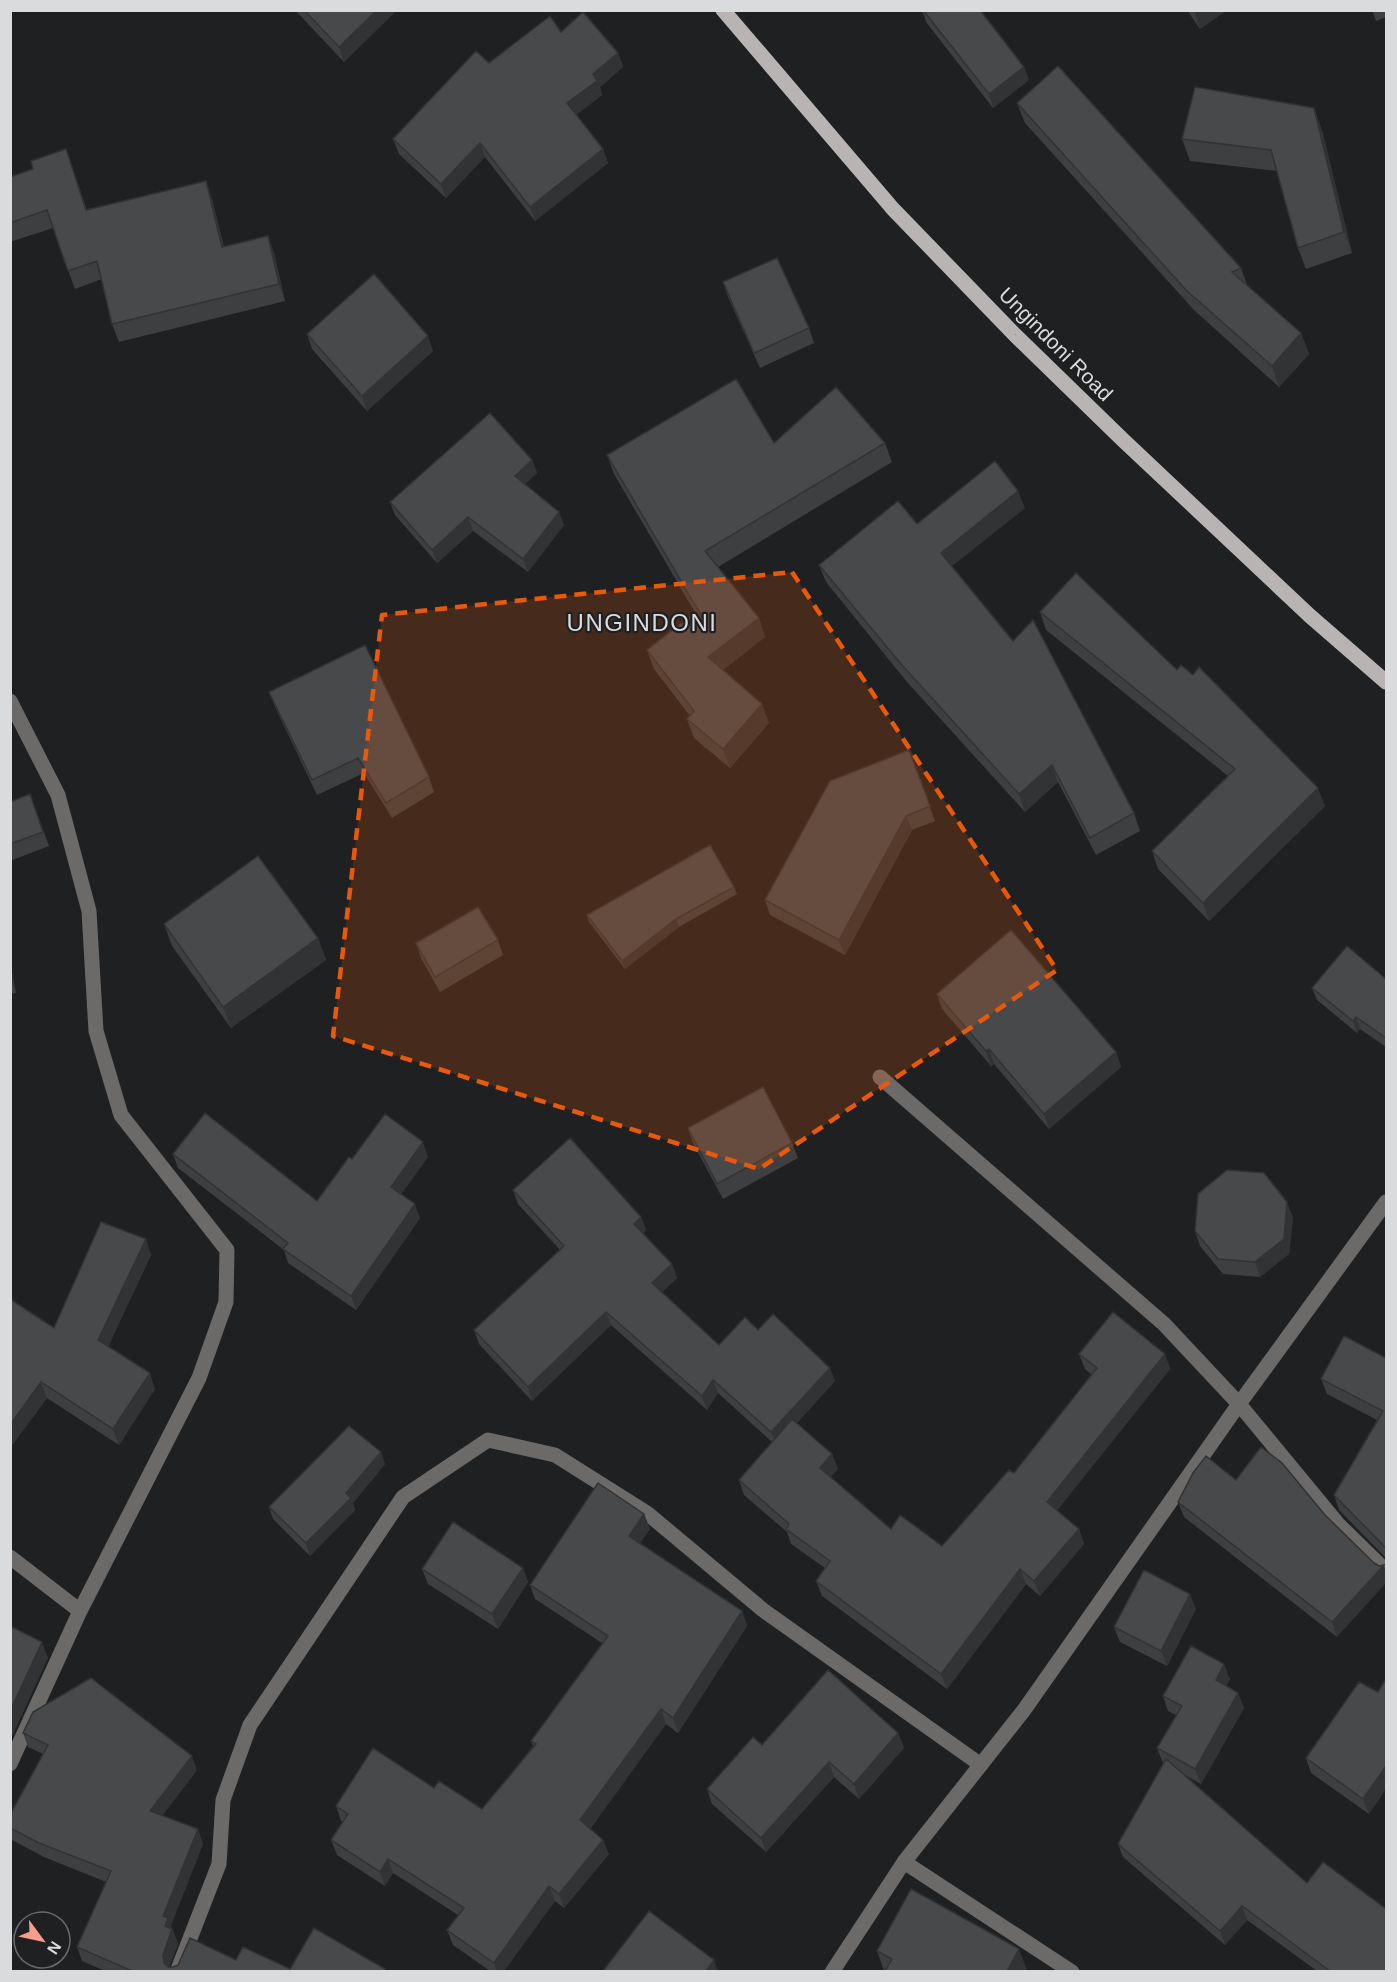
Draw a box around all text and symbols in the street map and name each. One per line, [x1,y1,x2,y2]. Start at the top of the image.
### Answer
street label: Ungindoni Road [995,283,1117,405]
district label: UNGINDONI [567,609,717,636]
north arrow [12,1910,72,1970]
text: N [44,1938,64,1957]

